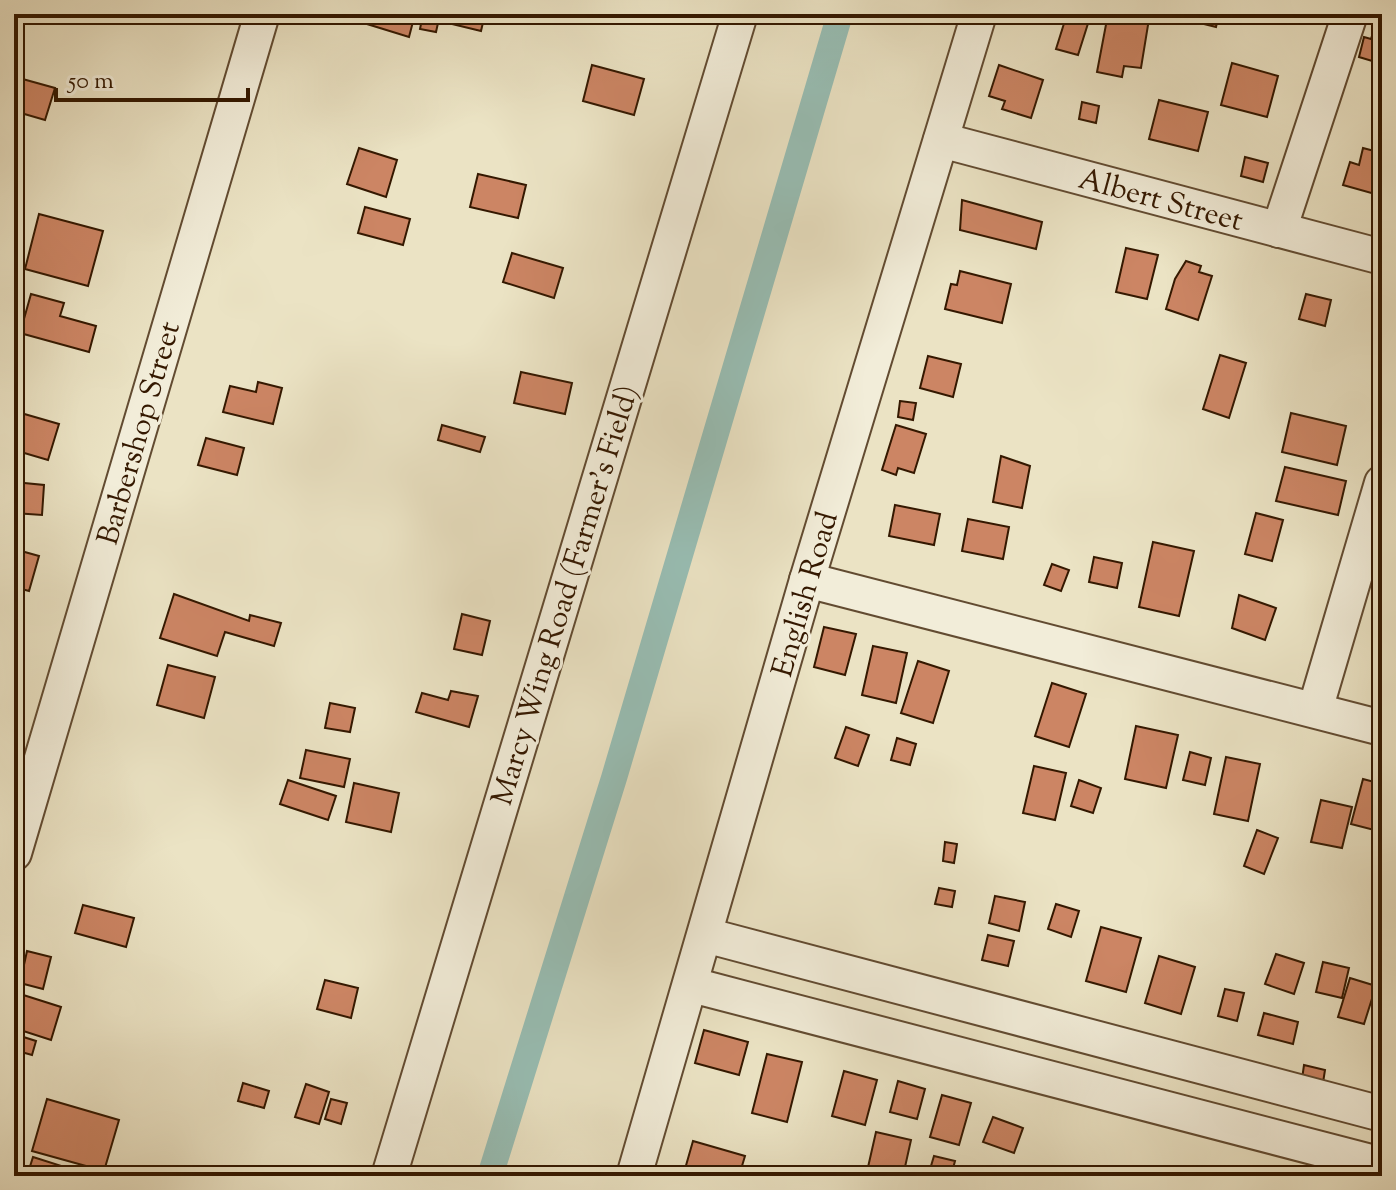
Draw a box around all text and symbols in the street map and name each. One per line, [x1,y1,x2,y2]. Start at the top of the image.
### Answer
scale bar [56,52,248,102]
text: 50 m [66,65,114,99]
street label: Albert Street [1073,159,1247,244]
street label: Barbershop Street [88,317,193,550]
street label: Marcy Wing Road (Farmer's Field) [482,380,651,811]
street label: English Road [762,507,851,682]

